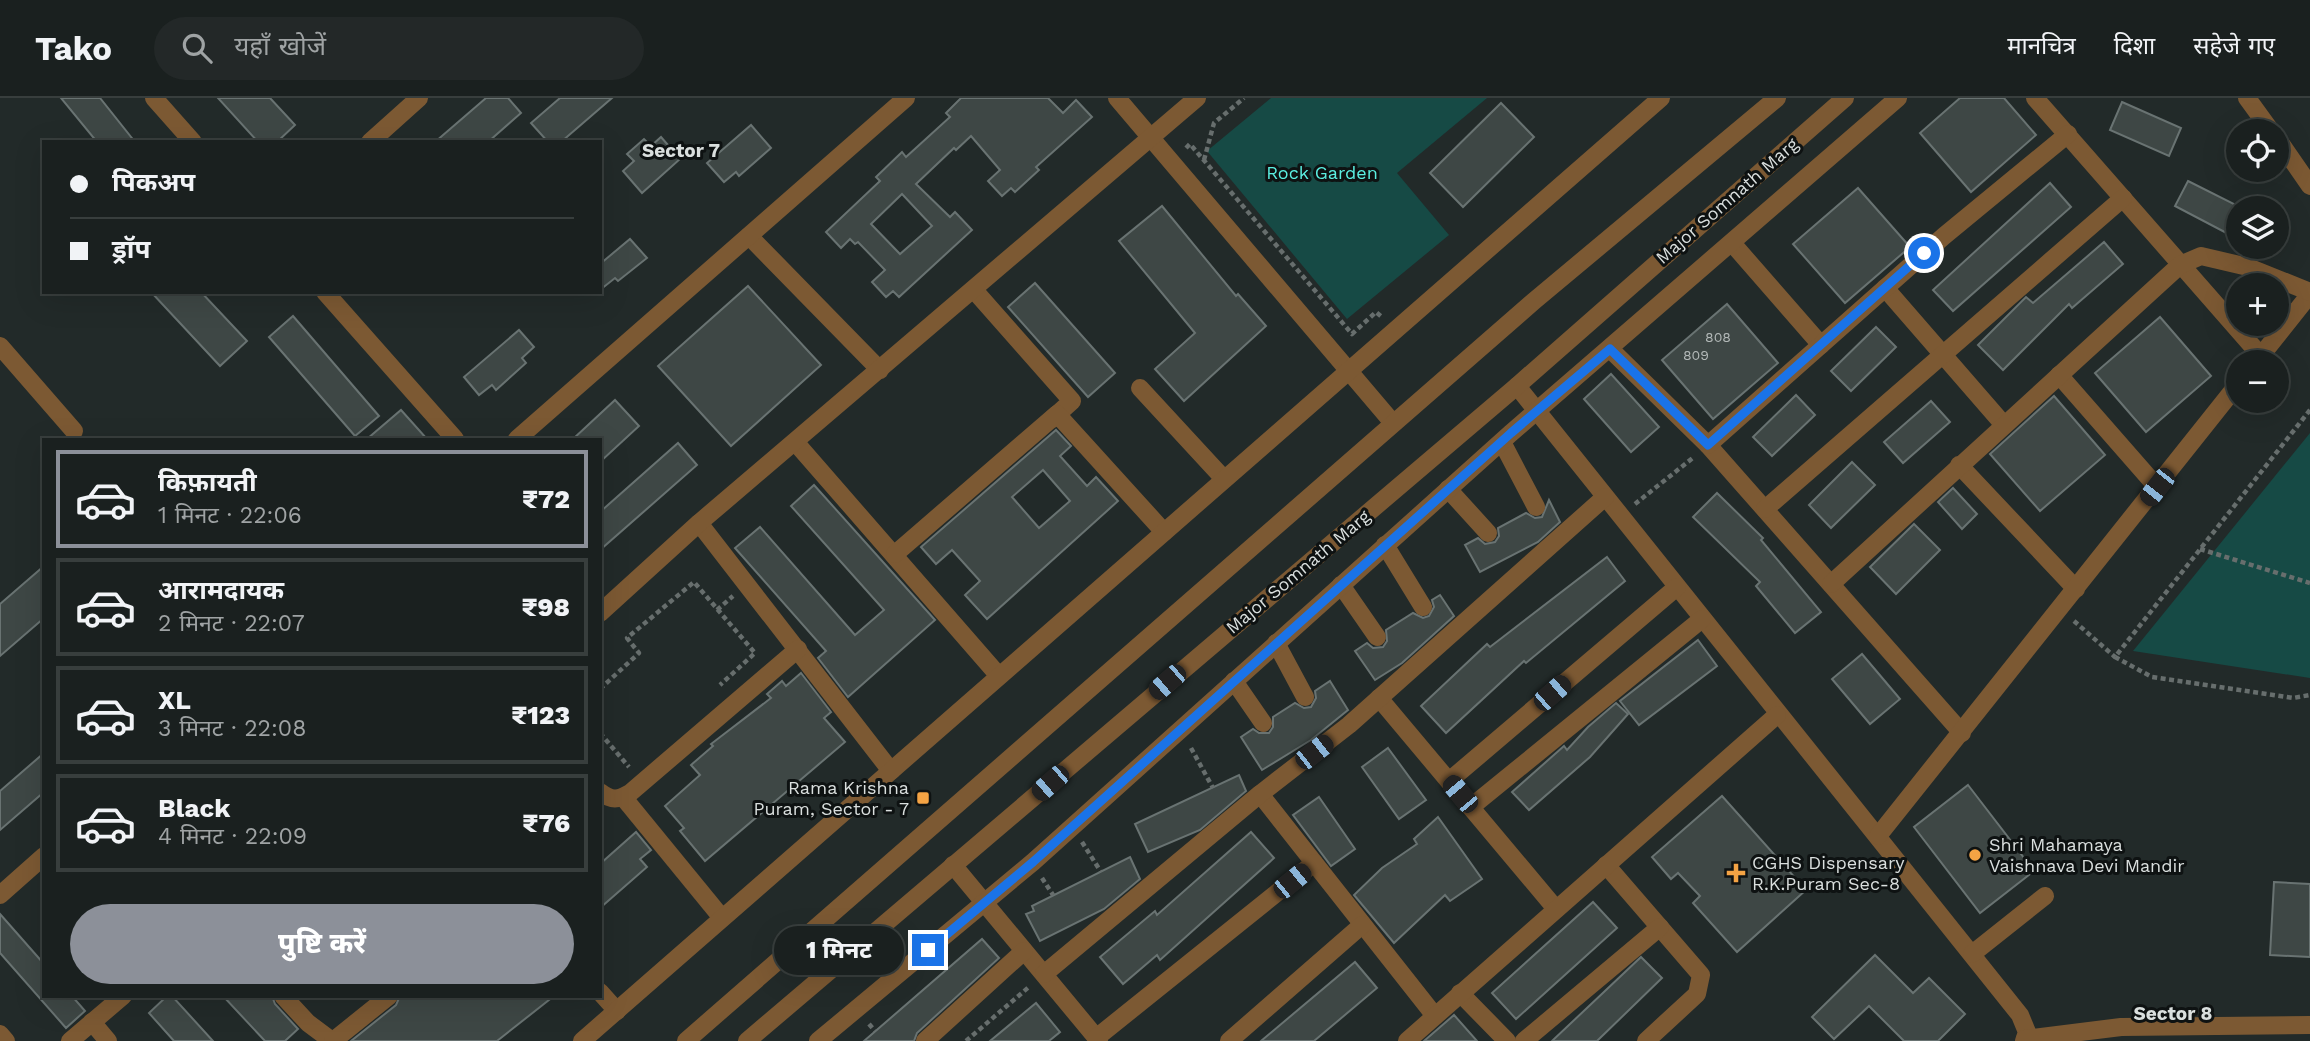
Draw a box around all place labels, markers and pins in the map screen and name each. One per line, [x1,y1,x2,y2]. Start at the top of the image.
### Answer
place label: Rama Krishna Puram, Sector - 7 [753,777,909,819]
marker: Rama Krishna Puram, Sector - 7 [915,790,931,806]
place label: Shri Mahamaya Vaishnava Devi Mandir [1989,834,2185,876]
marker: Shri Mahamaya Vaishnava Devi Mandir [1967,847,1983,863]
place label: CGHS Dispensary R.K.Puram Sec-8 [1752,852,1905,894]
marker: CGHS Dispensary R.K.Puram Sec-8 [1726,863,1746,883]

